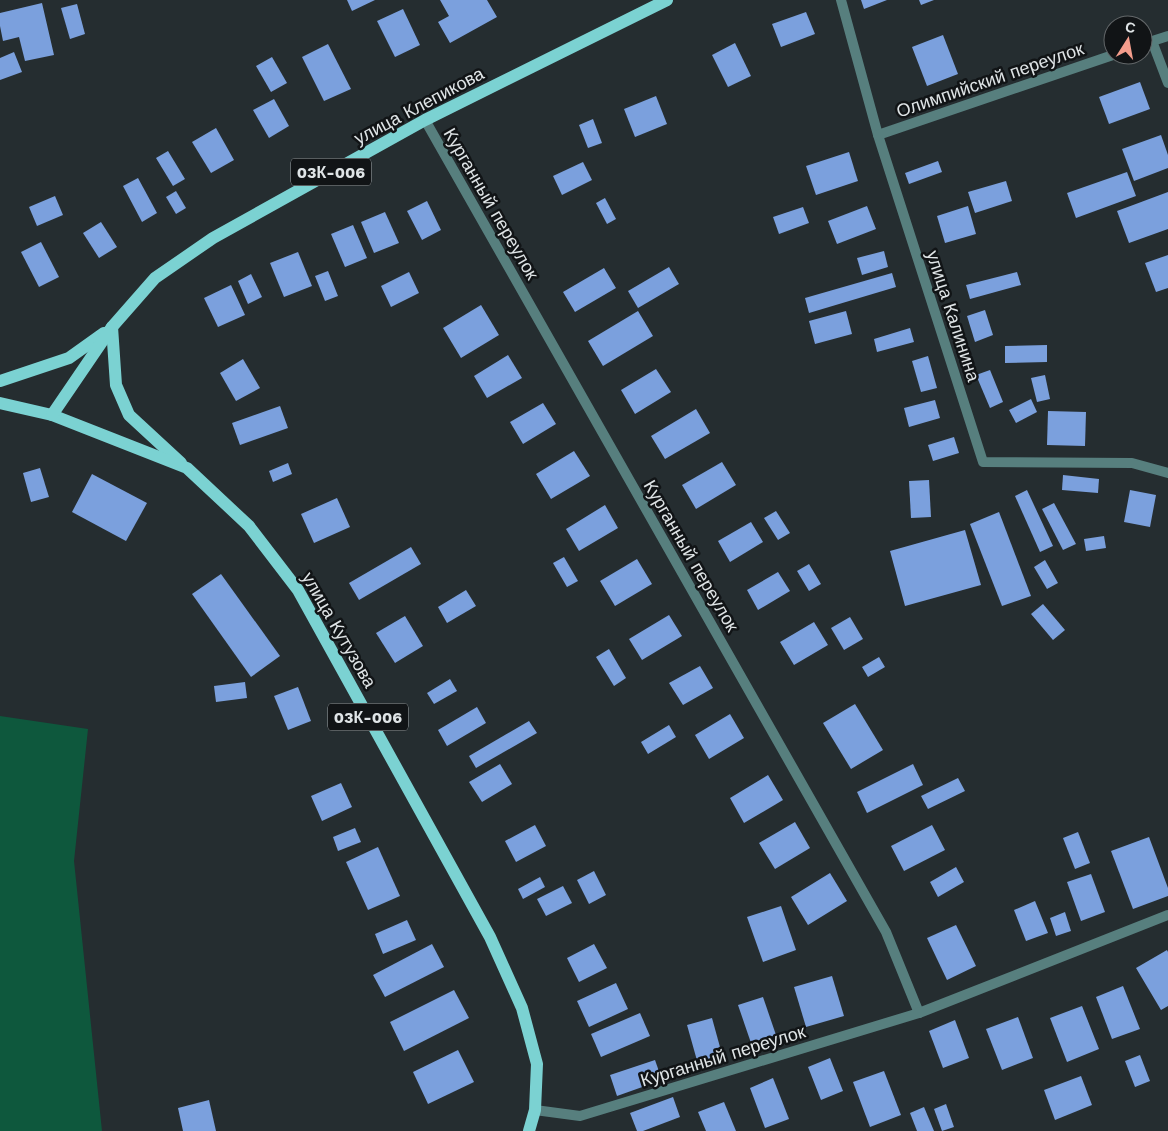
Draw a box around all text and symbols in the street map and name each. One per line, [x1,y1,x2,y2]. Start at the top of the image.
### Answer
north arrow [1103,15,1153,65]
text: С [1124,18,1137,36]
street label: Олимпийский переулок [894,38,1086,121]
street label: улица Клепикова [350,62,488,149]
street label: Курганный переулок [440,124,543,283]
road number: 03К-006 [291,158,371,186]
street label: улица Калинина [922,248,985,385]
street label: Курганный переулок [640,476,743,635]
street label: улица Кутузова [298,568,382,692]
road number: 03К-006 [328,704,408,730]
street label: Курганный переулок [638,1020,808,1091]

